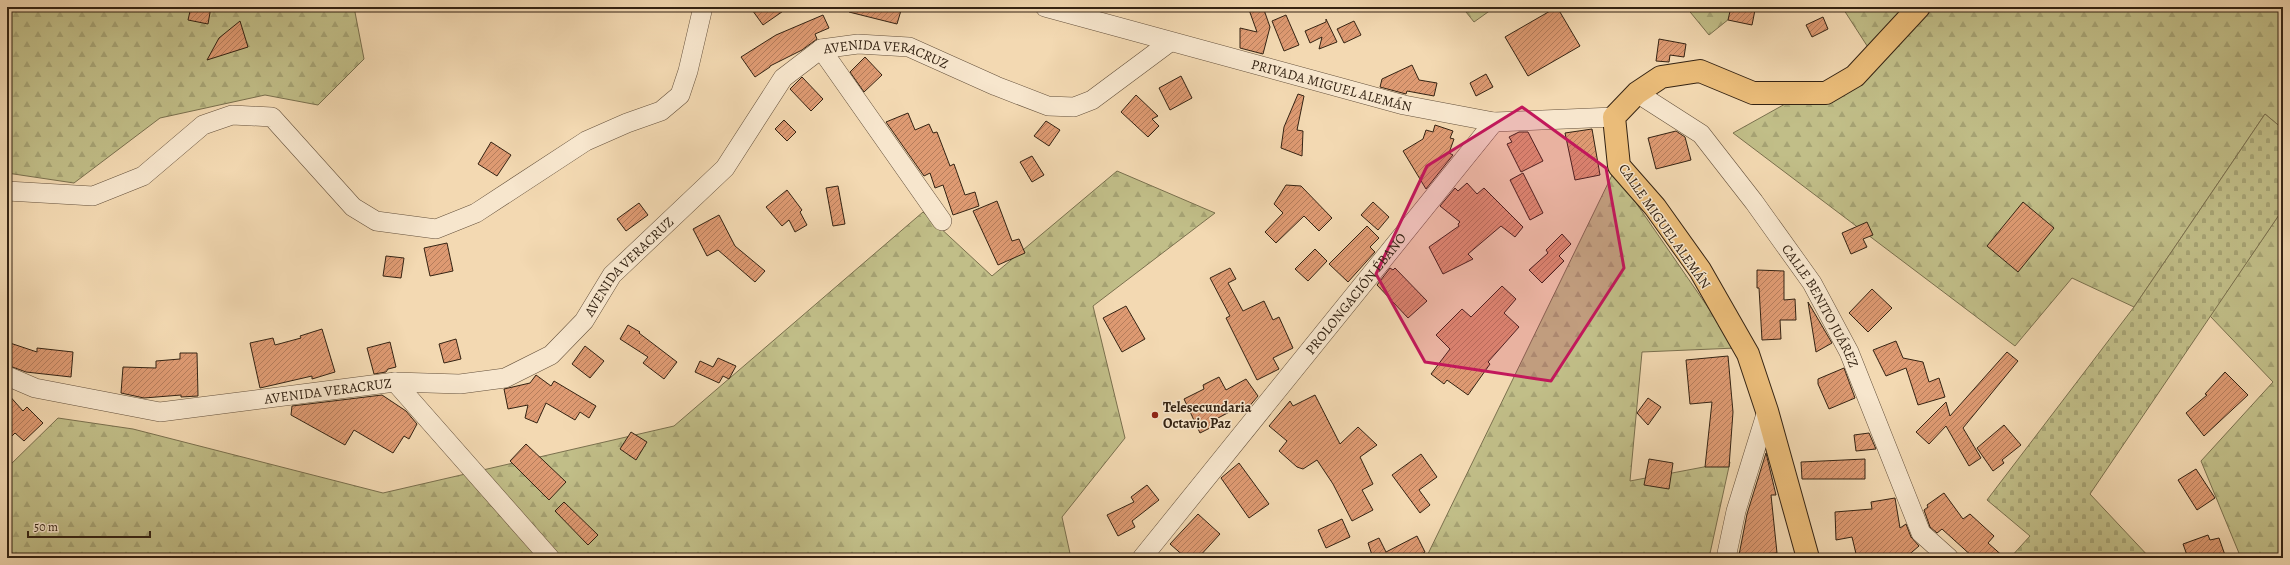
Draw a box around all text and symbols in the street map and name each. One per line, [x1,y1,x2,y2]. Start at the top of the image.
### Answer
street label: AVENIDA VERACRUZ [821,35,951,74]
street label: PRIVADA MIGUEL ALEMÁN [1249,55,1413,116]
street label: CALLE MIGUEL ALEMÁN [1614,160,1715,293]
street label: AVENIDA VERACRUZ [579,212,678,321]
street label: PROLONGACIÓN ÉBANO [1301,229,1411,359]
street label: CALLE BENITO JUÁREZ [1777,240,1863,371]
street label: AVENIDA VERACRUZ [262,374,393,409]
place label: Telesecundaria Octavio Paz [1163,398,1252,433]
marker: Telesecundaria Octavio Paz [1150,410,1160,420]
scale bar [28,513,150,539]
text: 50 m [34,519,58,535]

